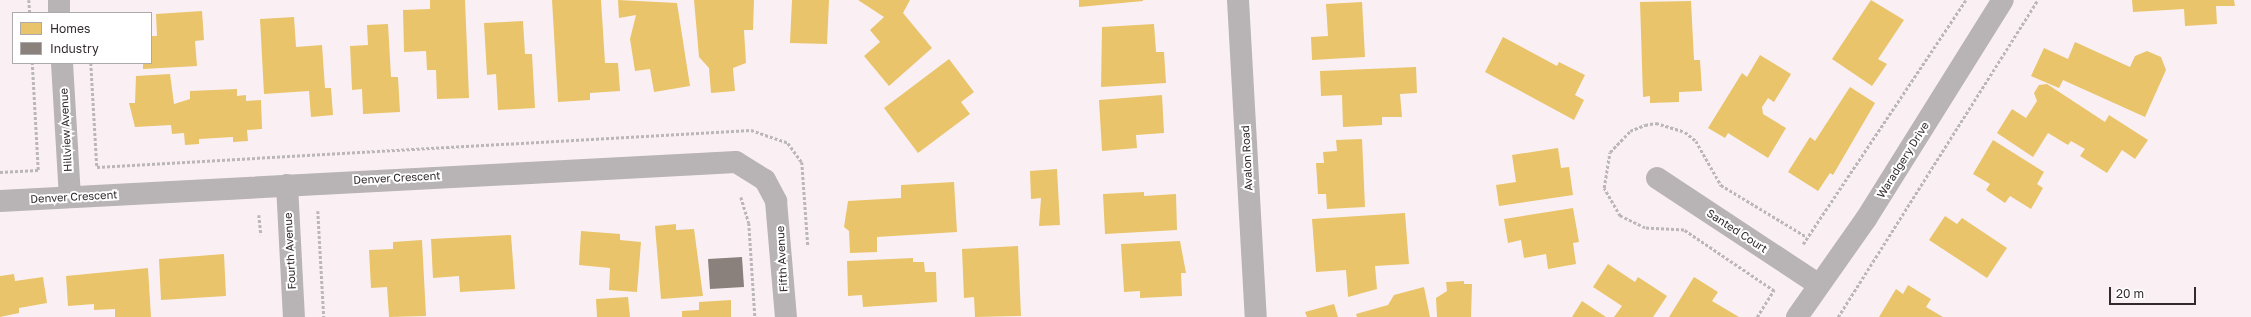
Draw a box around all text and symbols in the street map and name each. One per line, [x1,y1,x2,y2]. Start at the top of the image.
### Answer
legend [12,12,152,64]
text: Homes [50,21,90,36]
text: Industry [50,41,99,56]
street label: Hillview Avenue [57,88,75,172]
street label: Waradgery Drive [1874,119,1932,201]
street label: Avalon Road [1239,125,1255,191]
street label: Denver Crescent [353,169,441,187]
street label: Denver Crescent [30,188,118,206]
street label: Santed Court [1704,206,1770,256]
street label: Fourth Avenue [281,212,299,290]
street label: Fifth Avenue [774,226,790,292]
scale bar [2111,279,2198,305]
text: 20 m [2116,286,2144,301]

